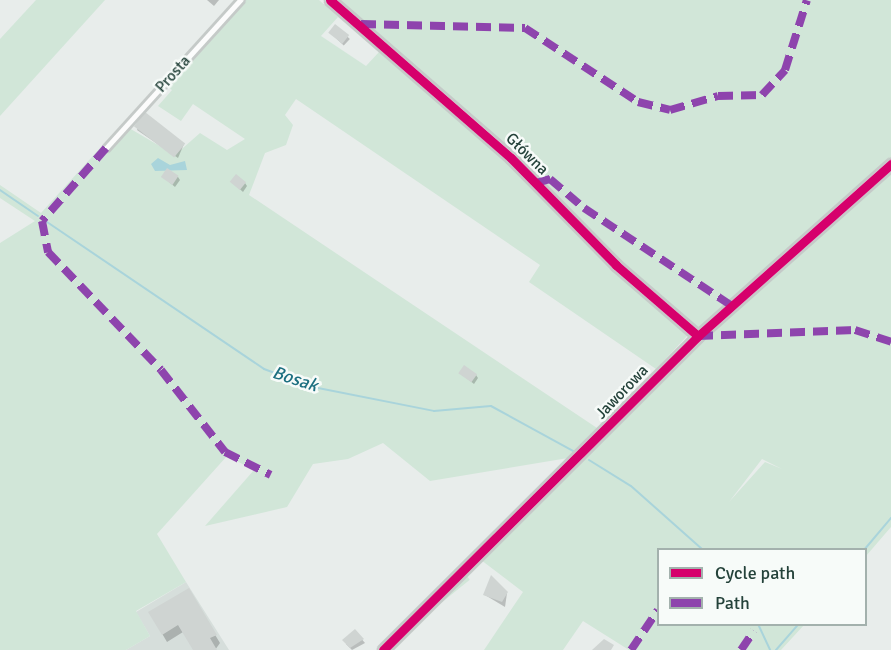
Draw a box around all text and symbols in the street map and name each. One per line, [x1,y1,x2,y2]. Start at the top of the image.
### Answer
street label: Prosta [151,51,195,97]
street label: Główna [502,129,552,179]
street label: Jaworowa [592,361,652,423]
water label: Bosak [270,362,320,396]
legend [657,548,867,626]
text: Cycle path [715,562,795,584]
text: Path [715,592,750,614]

